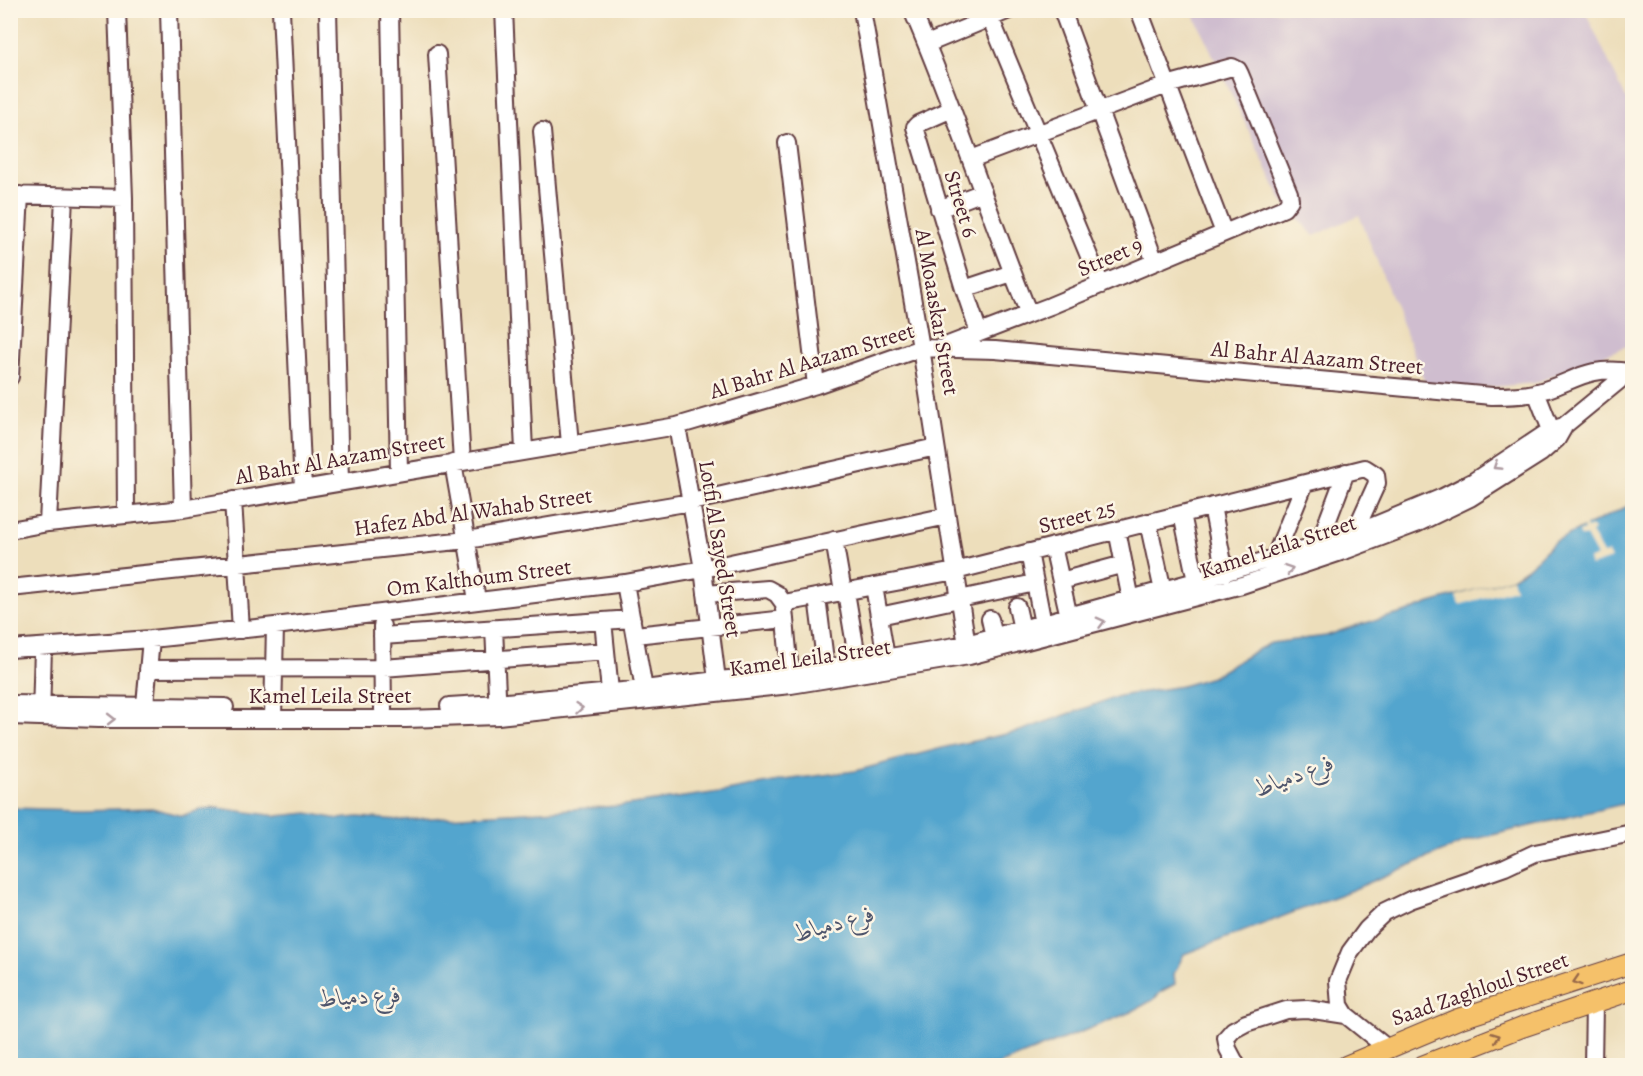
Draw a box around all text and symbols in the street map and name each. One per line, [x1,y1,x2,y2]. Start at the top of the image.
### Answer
street label: Street 6 [937,167,985,241]
street label: Al Moaaskar Street [907,226,966,397]
street label: Street 9 [1073,230,1147,284]
street label: Al Bahr Al Aazam Street [705,316,918,407]
street label: Al Bahr Al Aazam Street [1209,334,1424,382]
street label: Al Bahr Al Aazam Street [232,426,447,492]
street label: Lotfi Al Sayed Street [691,458,749,640]
one-way arrow [1493,459,1504,470]
street label: Hafez Abd Al Wahab Street [352,480,594,544]
street label: Street 25 [1035,493,1119,541]
street label: Kamel Leila Street [1196,508,1360,586]
street label: Om Kalthoum Street [385,552,573,604]
one-way arrow [1283,564,1294,577]
one-way arrow [1096,616,1106,629]
street label: Kamel Leila Street [727,632,893,684]
street label: Kamel Leila Street [248,681,412,711]
one-way arrow [574,702,583,715]
one-way arrow [106,713,115,725]
water label: فرع دمياط [1250,746,1340,808]
water label: فرع دمياط [790,897,879,953]
street label: Saad Zaghloul Street [1387,945,1573,1033]
one-way arrow [1572,973,1583,986]
water label: فرع دمياط [318,978,402,1018]
one-way arrow [1490,1031,1501,1044]

